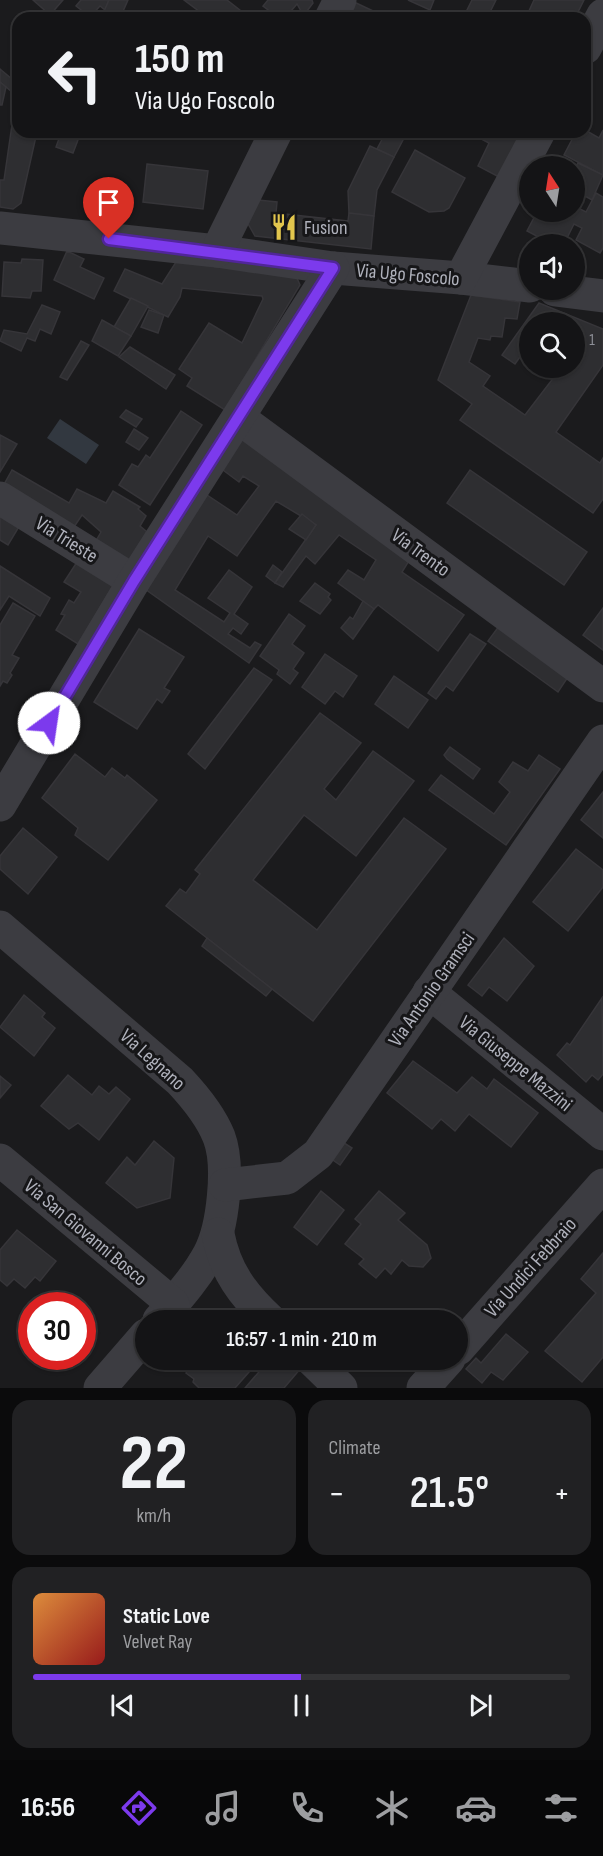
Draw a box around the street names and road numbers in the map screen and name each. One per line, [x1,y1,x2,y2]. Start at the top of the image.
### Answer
street label: Via Ugo Foscolo [355,259,461,291]
street label: Via Trieste [31,511,102,568]
street label: Via Trento [386,524,454,582]
street label: Via Antonio Gramsci [384,928,480,1051]
street label: Via Giuseppe Mazzini [454,1011,577,1117]
street label: Via Legnano [115,1024,190,1095]
street label: Via San Giovanni Bosco [19,1174,152,1291]
street label: Via Undici Febbraio [480,1213,582,1323]

